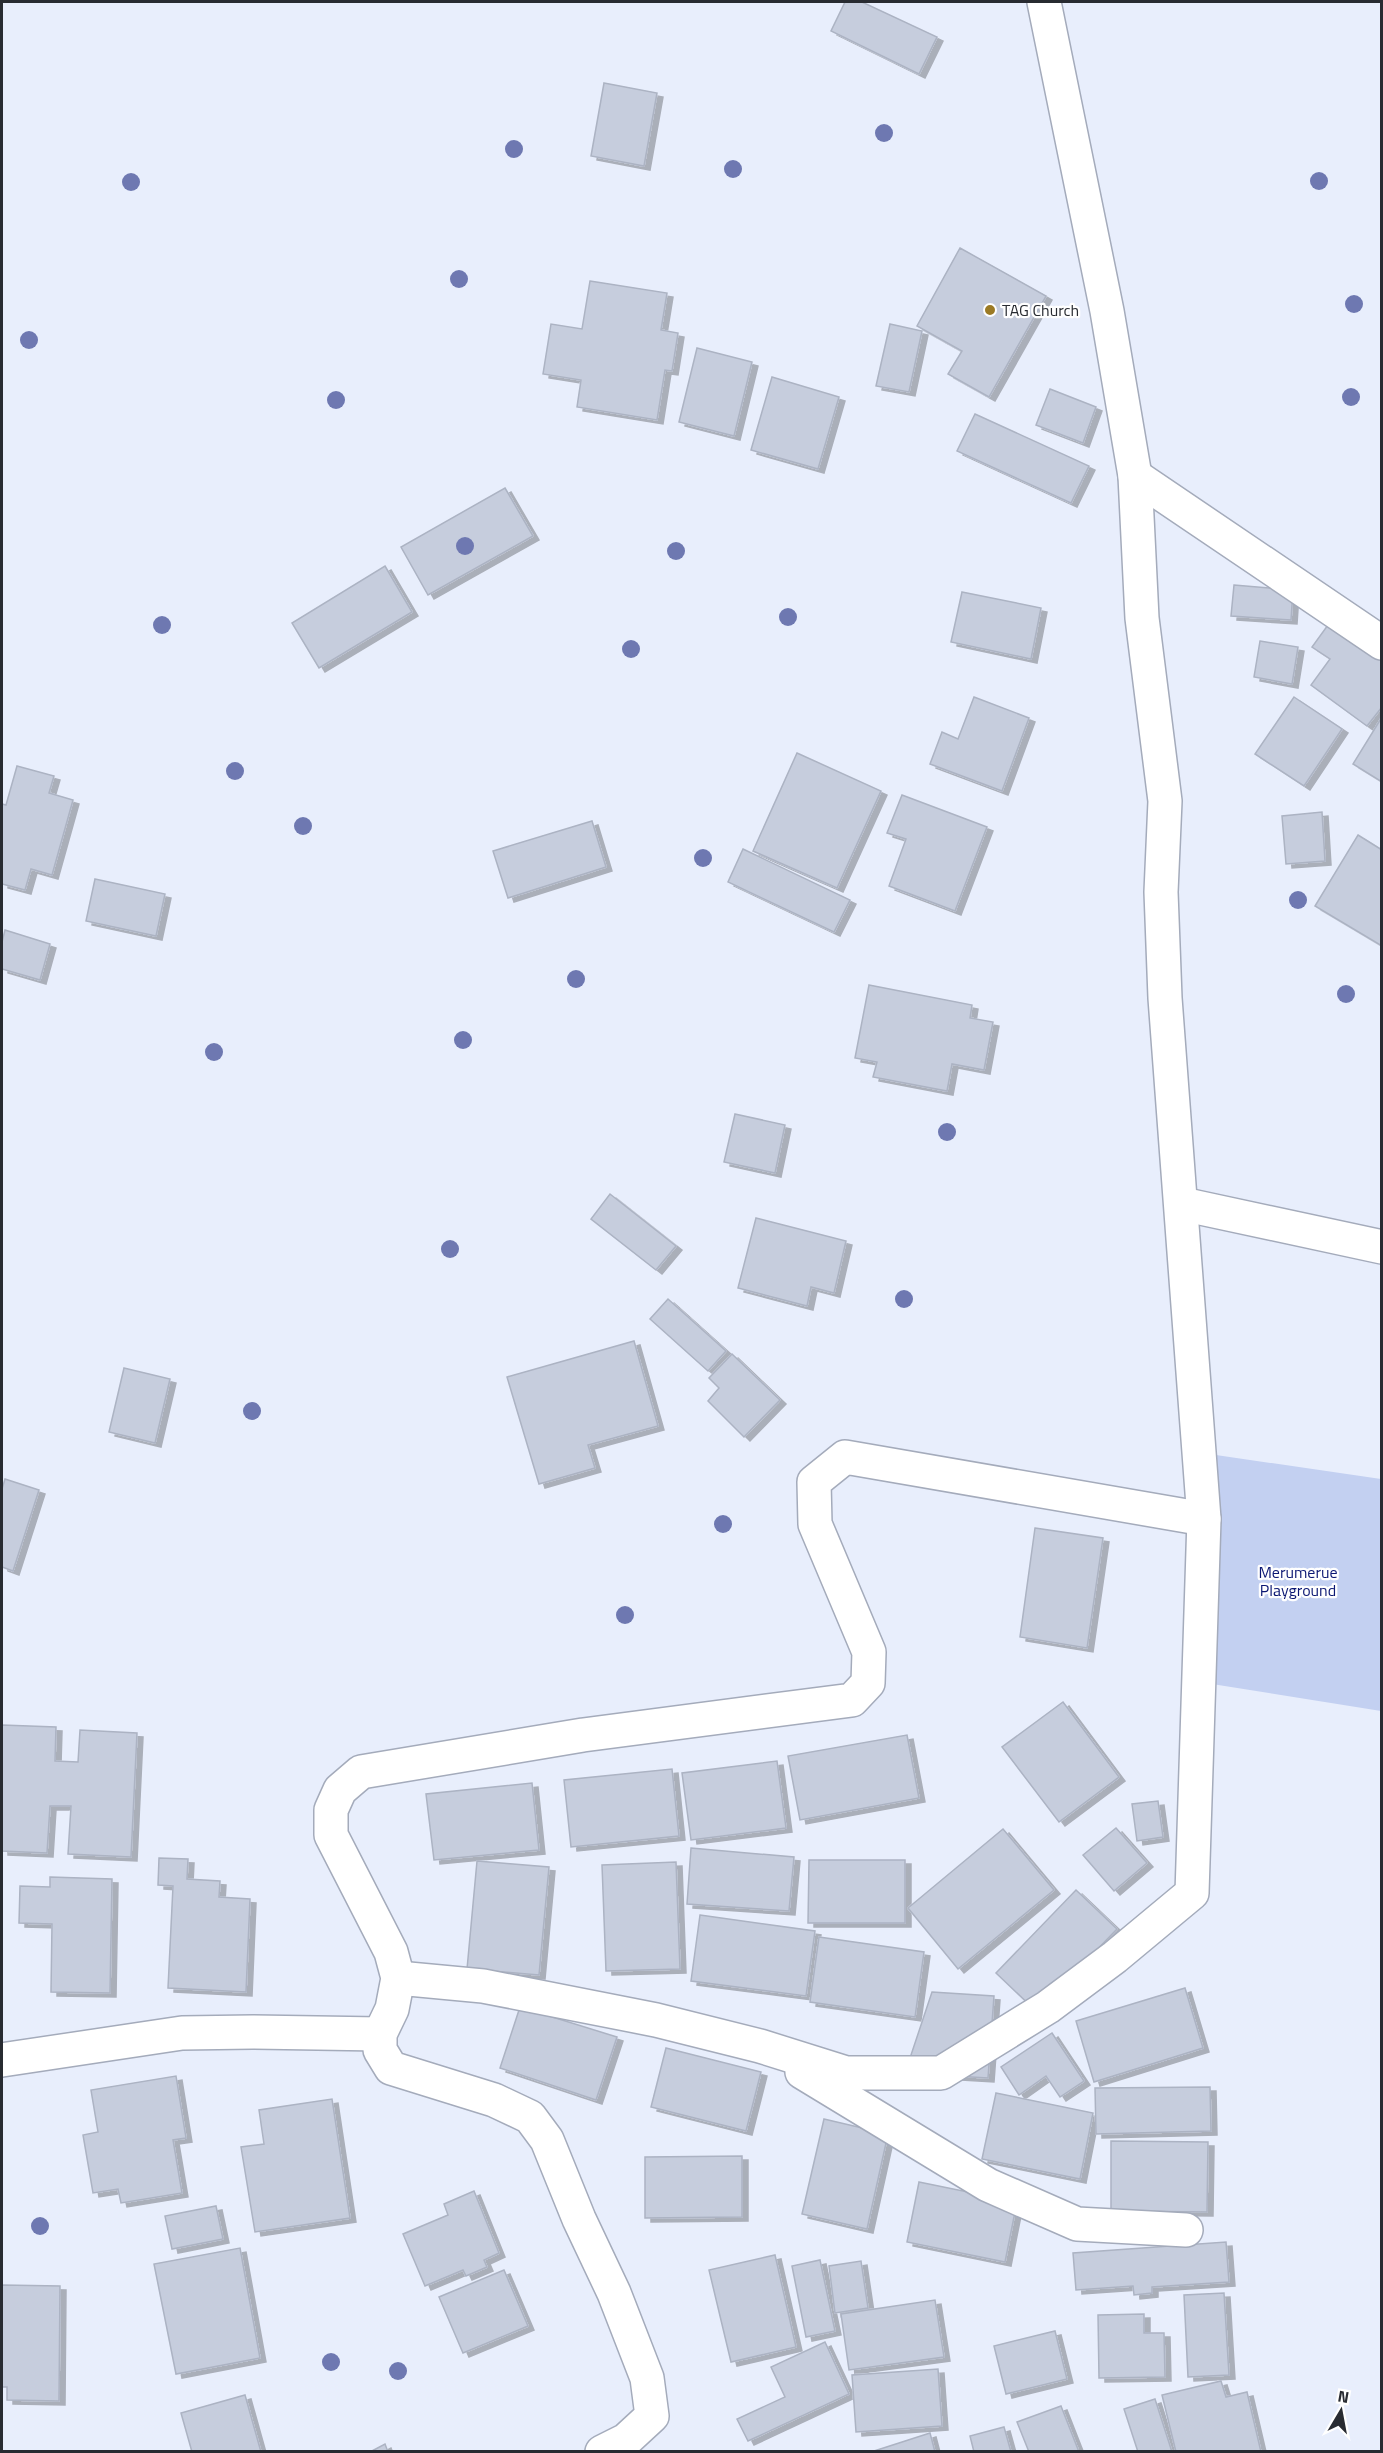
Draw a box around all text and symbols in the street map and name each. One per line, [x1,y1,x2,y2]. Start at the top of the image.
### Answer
place label: TAG Church [1002,298,1079,322]
marker: TAG Church [983,303,997,317]
park label: Merumerue Playground [1258,1560,1338,1602]
north arrow [1311,2381,1371,2441]
text: N [1336,2383,1351,2409]

